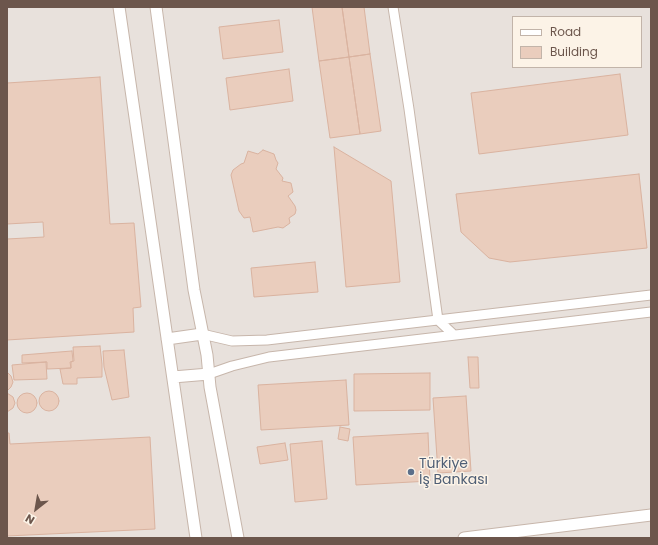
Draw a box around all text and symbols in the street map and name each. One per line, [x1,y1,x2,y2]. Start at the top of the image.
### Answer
legend [512,16,642,68]
text: Road [550,23,581,40]
text: Building [550,43,598,60]
place label: Türkiye İş Bankası [419,456,488,488]
marker: Türkiye İş Bankası [406,467,416,477]
north arrow [16,489,56,529]
text: N [22,510,37,528]

